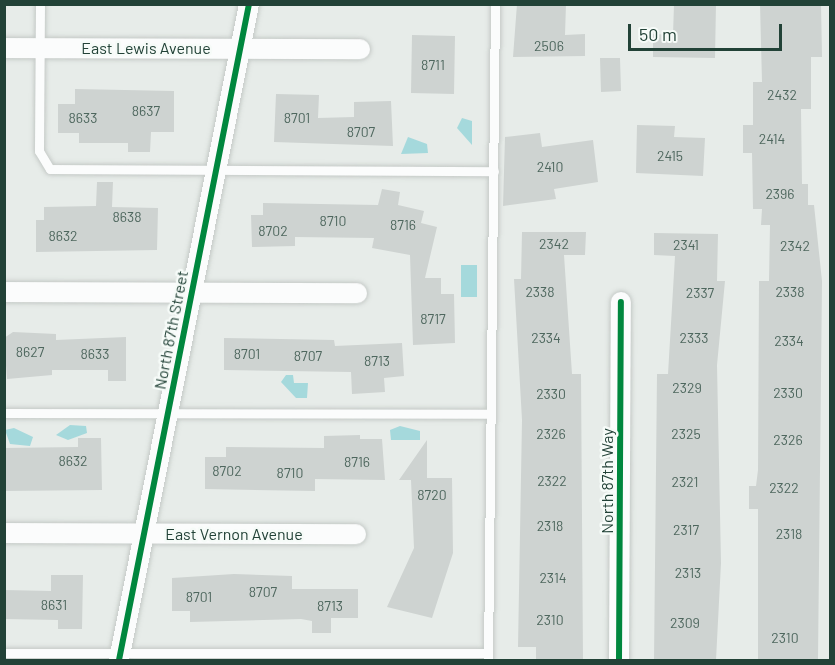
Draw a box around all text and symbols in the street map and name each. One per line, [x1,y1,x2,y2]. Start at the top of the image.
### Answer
scale bar [631,12,786,50]
text: 50 m [639,23,677,45]
street label: East Lewis Avenue [81,38,211,58]
house number: 2506 [534,38,564,54]
house number: 8711 [421,57,445,73]
house number: 2432 [767,87,797,103]
house number: 8637 [132,103,160,119]
house number: 8633 [69,110,97,126]
house number: 8701 [284,110,310,126]
house number: 8707 [347,124,375,140]
house number: 2414 [759,131,785,147]
house number: 2415 [657,148,683,164]
house number: 2410 [537,159,563,175]
house number: 2396 [765,186,795,202]
house number: 8638 [112,209,142,225]
house number: 8710 [320,213,346,229]
house number: 8716 [390,217,416,233]
house number: 8702 [258,223,288,239]
house number: 8632 [48,228,78,244]
house number: 2342 [539,236,569,252]
house number: 2341 [673,237,699,253]
house number: 2342 [780,238,810,254]
street label: North 87th Street [150,269,192,391]
house number: 2338 [525,284,555,300]
house number: 2338 [775,284,805,300]
house number: 2337 [686,285,714,301]
house number: 8717 [420,311,446,327]
house number: 2334 [531,330,561,346]
house number: 2333 [679,330,709,346]
house number: 2334 [774,333,804,349]
house number: 8627 [16,344,44,360]
house number: 8633 [81,346,109,362]
house number: 8701 [234,346,260,362]
house number: 8707 [294,348,322,364]
house number: 8713 [364,353,390,369]
house number: 2329 [672,380,702,396]
house number: 2330 [773,385,803,401]
house number: 2330 [536,386,566,402]
house number: 2326 [536,426,566,442]
house number: 2325 [671,426,701,442]
street label: North 87th Way [597,428,617,534]
house number: 2326 [773,432,803,448]
house number: 8632 [58,453,88,469]
house number: 8716 [344,454,370,470]
house number: 8702 [212,463,242,479]
house number: 8710 [277,465,303,481]
house number: 2322 [537,473,567,489]
house number: 2321 [672,474,698,490]
house number: 2322 [769,480,799,496]
house number: 8720 [417,487,447,503]
house number: 2318 [537,518,563,534]
house number: 2317 [673,522,699,538]
street label: East Vernon Avenue [165,524,303,544]
house number: 2318 [776,526,802,542]
house number: 2313 [675,565,701,581]
house number: 2314 [539,570,567,586]
house number: 8707 [249,584,277,600]
house number: 8701 [186,589,212,605]
house number: 8631 [41,597,67,613]
house number: 8713 [317,598,343,614]
house number: 2310 [536,612,564,628]
house number: 2309 [670,615,700,631]
house number: 2310 [771,630,799,646]

